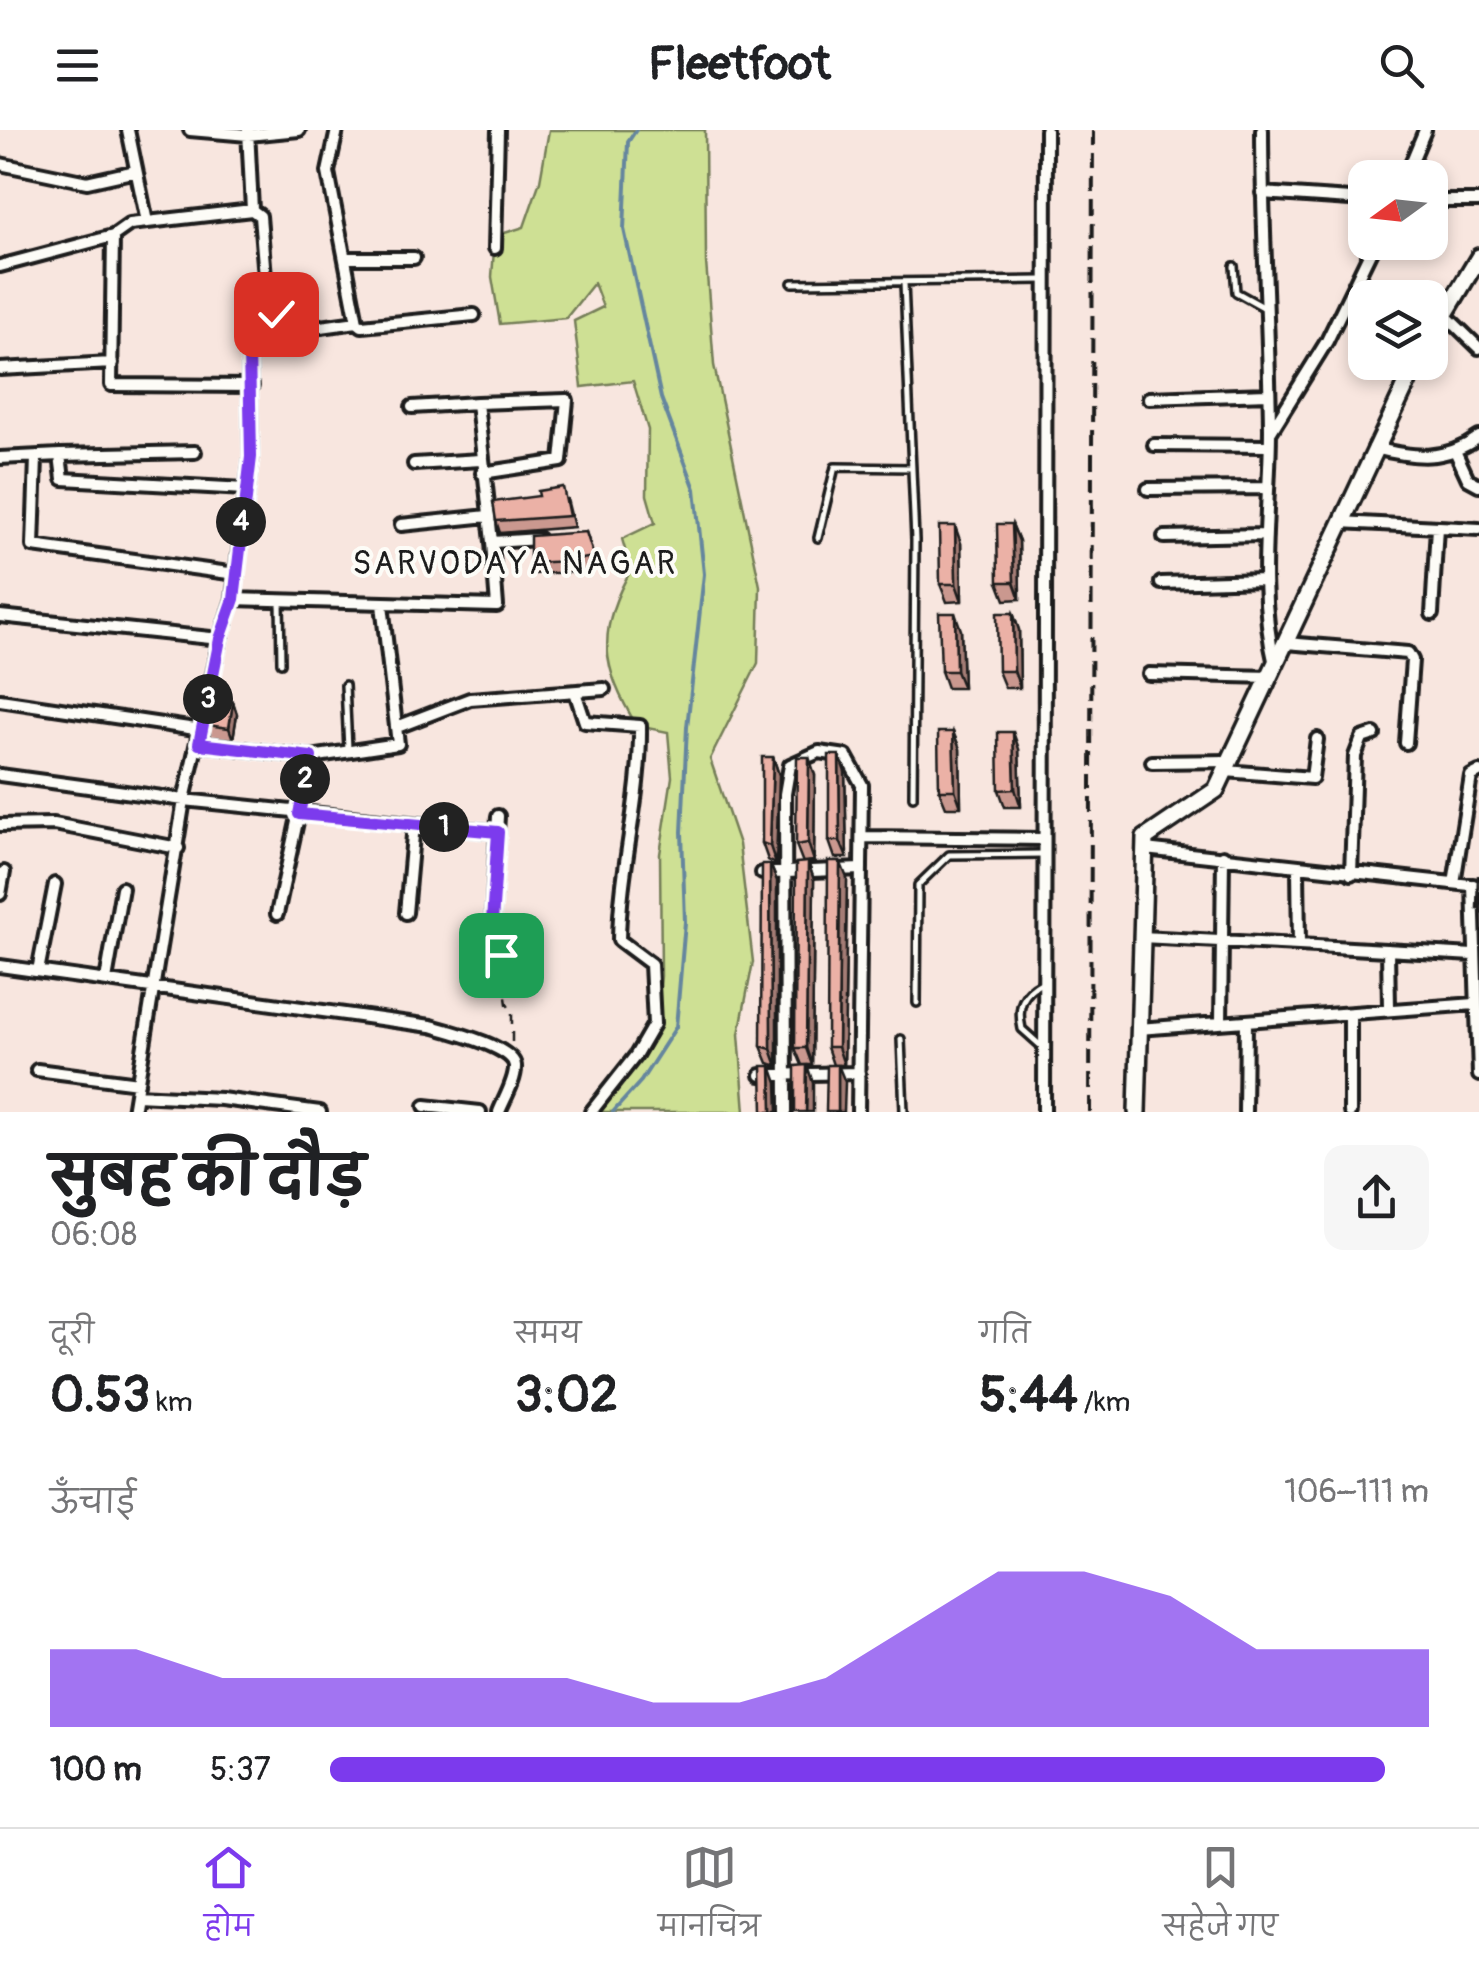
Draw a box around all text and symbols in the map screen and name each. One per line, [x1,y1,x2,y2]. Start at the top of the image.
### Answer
text: Fleetfoot [648,37,831,93]
icon: menu [50,38,105,93]
icon: search [1374,38,1429,93]
north arrow [1348,160,1448,260]
map controls [1348,160,1448,380]
pin [234,272,319,357]
button: layers [1348,280,1448,380]
icon: check [249,287,304,342]
pin: 4 [216,497,266,547]
text: 4 [233,504,249,539]
district label: SARVODAYA NAGAR [353,544,678,584]
pin: 3 [183,674,233,724]
text: 3 [200,681,216,716]
pin: 2 [280,754,330,804]
text: 2 [297,761,313,796]
pin: 1 [419,802,469,852]
text: 1 [439,809,449,844]
pin [459,913,544,998]
icon: arrive [474,928,529,983]
text: सुबह की दौड़ [50,1143,365,1212]
button: share [1324,1145,1429,1250]
text: 06:08 [50,1215,137,1255]
text: दूरी [50,1317,94,1352]
text: समय [515,1317,581,1352]
text: गति [979,1317,1030,1352]
text: 0.53 [50,1364,150,1427]
text: 3:02 [515,1364,618,1427]
text: 5:44 [979,1364,1078,1427]
text: km [150,1385,193,1420]
text: /km [1078,1385,1130,1420]
text: 106–111 m [1284,1472,1429,1512]
text: ऊँचाई [50,1483,136,1523]
text: 100 m [50,1750,142,1790]
text: 5:37 [210,1750,271,1790]
tab: होम [201,1840,256,1957]
tab: मानचित्र [658,1840,761,1957]
tab: सहेजे गए [1163,1840,1278,1957]

